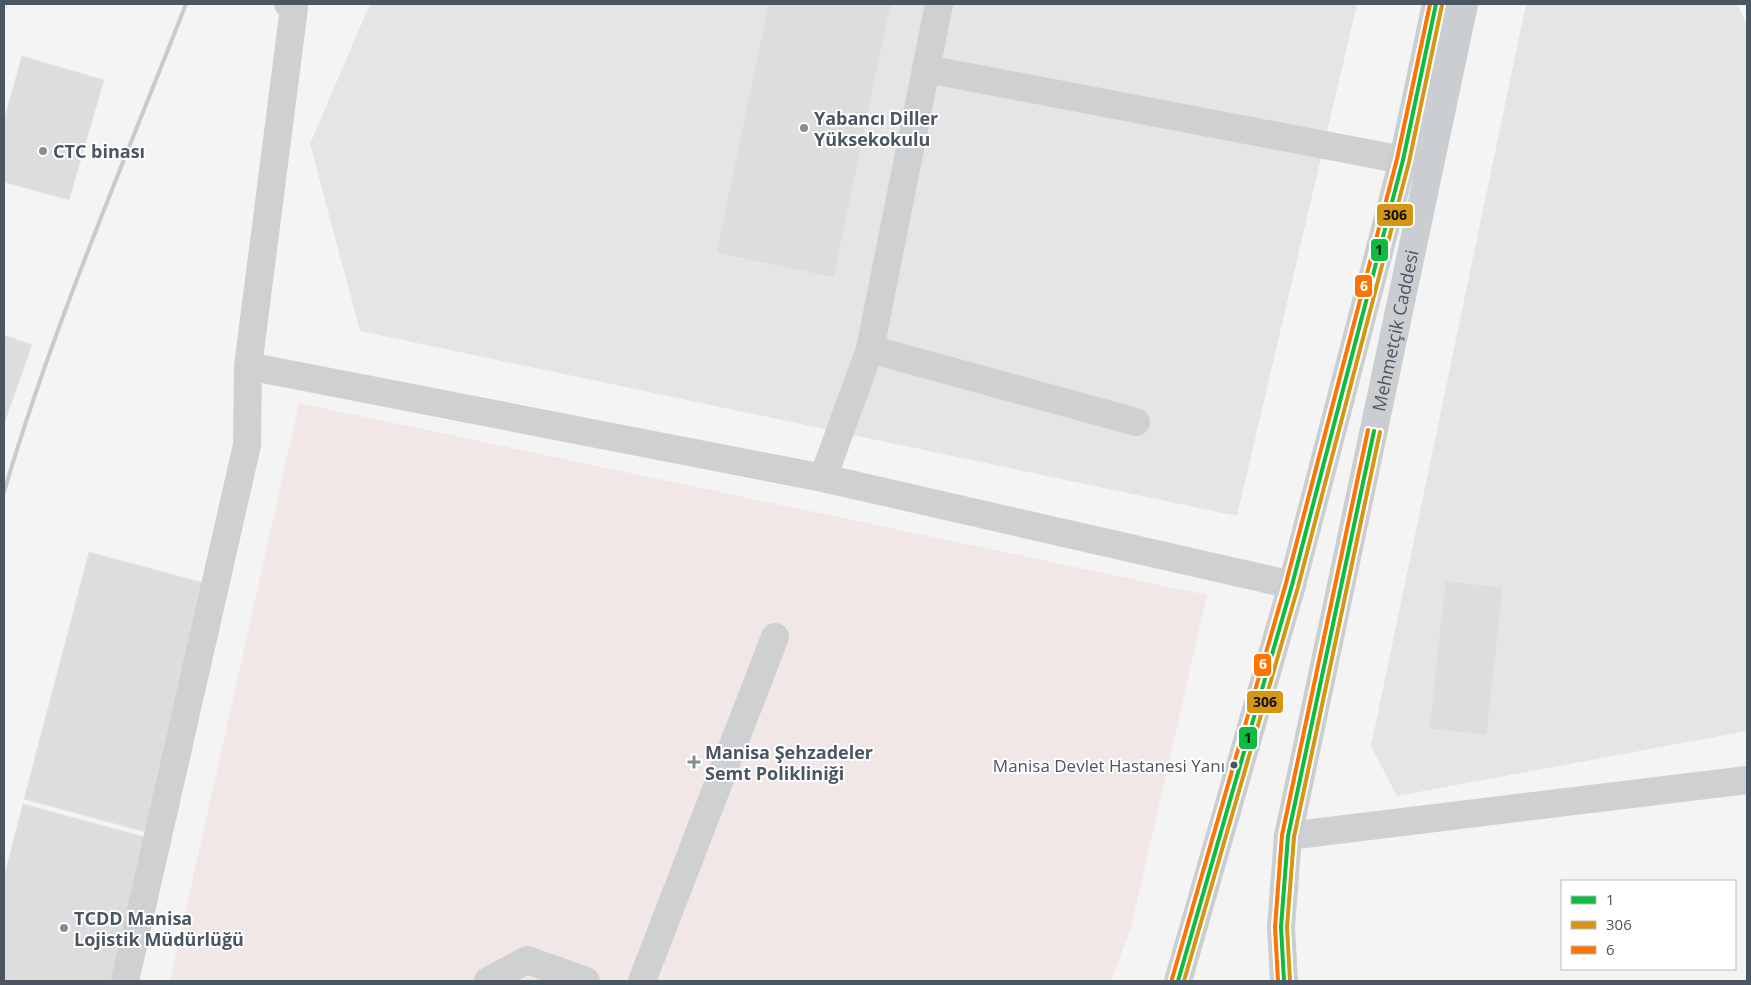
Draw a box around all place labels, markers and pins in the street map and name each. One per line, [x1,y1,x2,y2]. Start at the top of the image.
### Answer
place label: Yabancı Diller Yüksekokulu [814,106,938,151]
marker: Yabancı Diller Yüksekokulu [798,122,810,134]
place label: CTC binası [53,139,145,163]
marker: CTC binası [37,145,49,157]
place label: Manisa Şehzadeler Semt Polikliniği [705,740,873,785]
place label: Manisa Devlet Hastanesi Yanı [993,754,1225,777]
marker: Manisa Şehzadeler Semt Polikliniği [687,755,701,769]
marker: Manisa Devlet Hastanesi Yanı [1229,760,1239,770]
place label: TCDD Manisa Lojistik Müdürlüğü [74,906,244,951]
marker: TCDD Manisa Lojistik Müdürlüğü [58,922,70,934]

